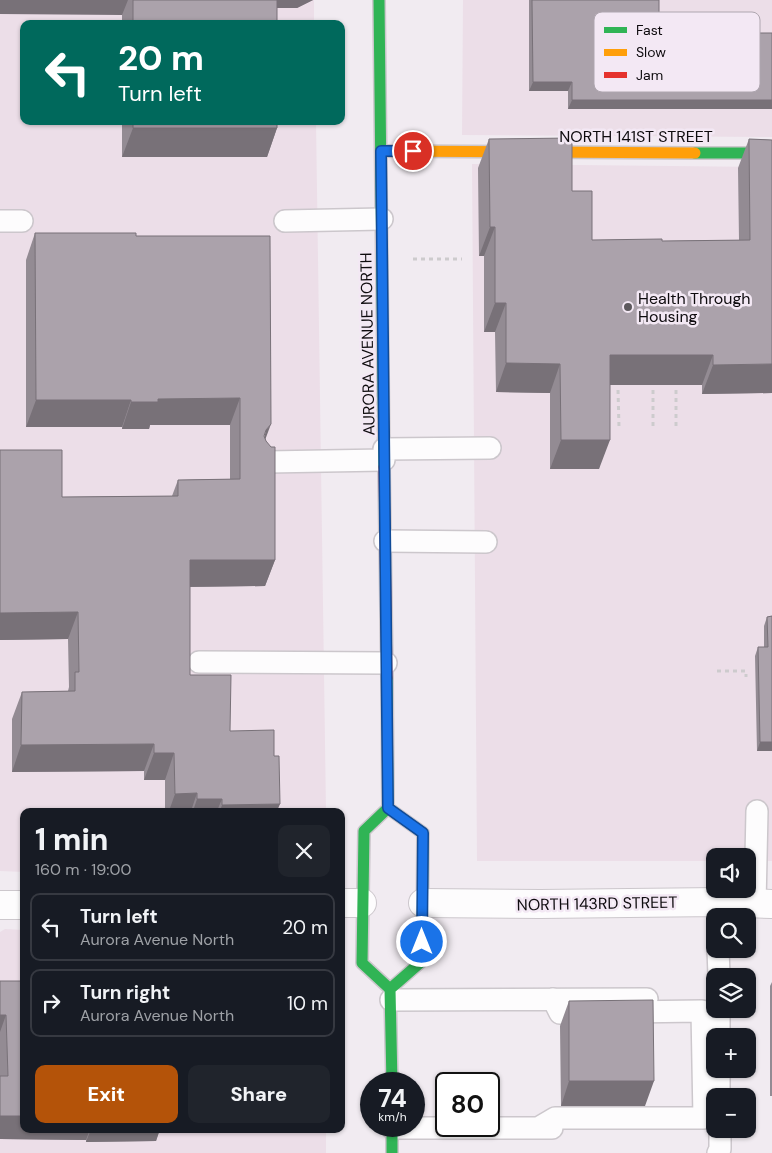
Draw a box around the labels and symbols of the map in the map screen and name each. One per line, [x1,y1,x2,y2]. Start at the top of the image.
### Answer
legend [594,12,760,92]
text: Fast [636,21,663,39]
text: Slow [636,43,666,61]
text: Jam [636,66,663,84]
street label: NORTH 141ST STREET [559,126,713,147]
pin [392,130,434,172]
street label: AURORA AVENUE NORTH [355,252,380,436]
place label: Health Through Housing [638,288,751,327]
marker: Health Through Housing [622,301,634,313]
street label: NORTH 143RD STREET [517,892,677,915]
position arrow [395,915,447,967]
speed limit sign: 80 [435,1072,500,1137]

